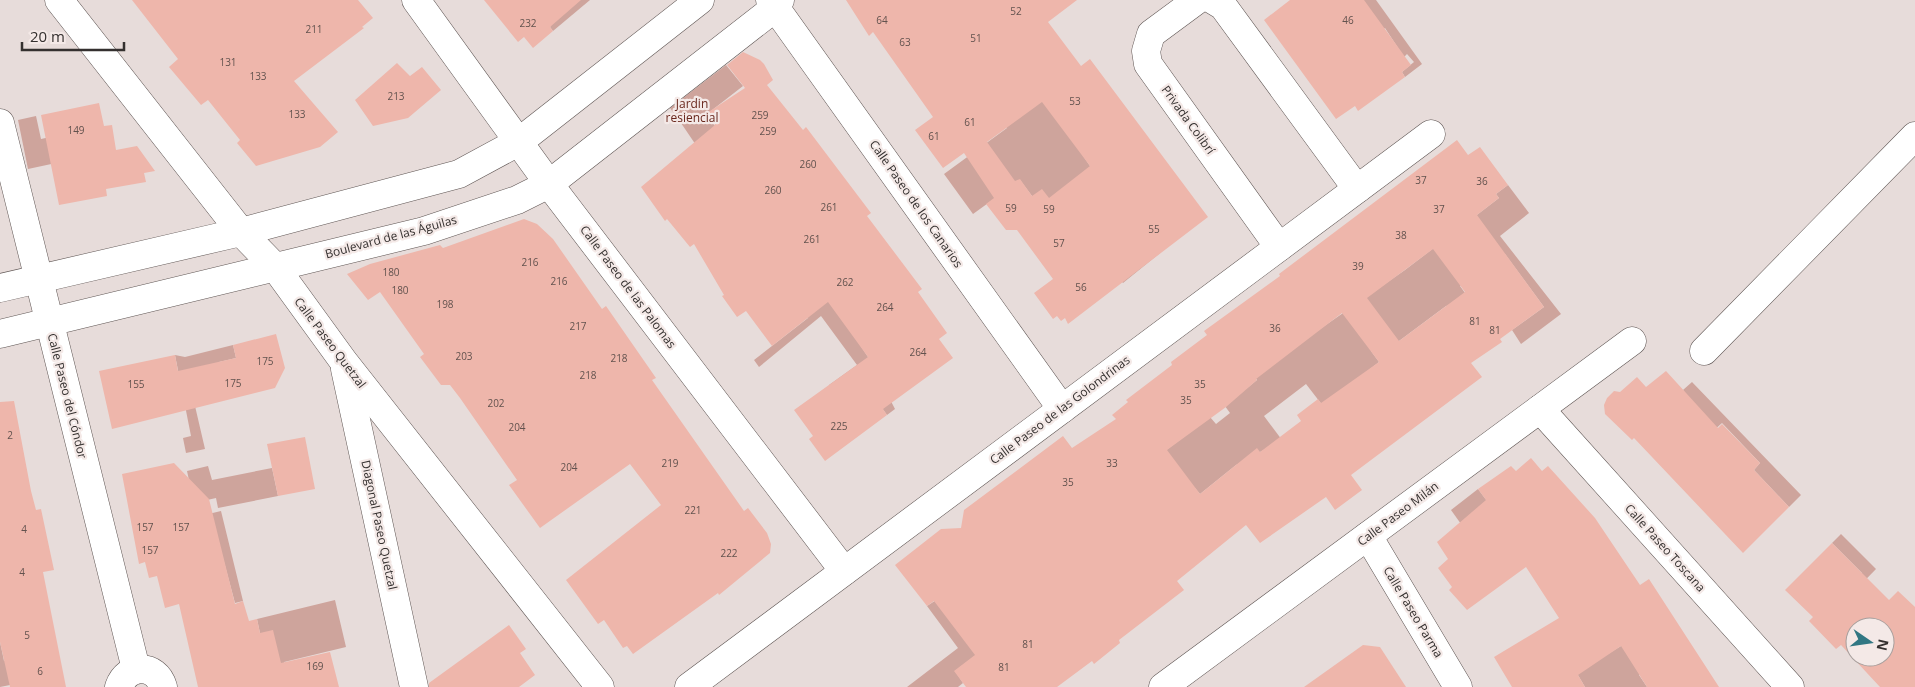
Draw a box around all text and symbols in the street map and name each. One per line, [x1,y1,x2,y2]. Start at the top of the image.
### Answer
house number: 52 [1010,4,1022,18]
house number: 64 [876,13,888,27]
house number: 46 [1342,13,1354,27]
house number: 232 [519,16,537,30]
scale bar [22,20,125,52]
house number: 211 [305,22,323,36]
text: 20 m [30,26,65,46]
house number: 51 [970,31,982,45]
house number: 63 [899,35,911,49]
house number: 131 [219,55,237,69]
house number: 133 [249,69,267,83]
street label: Privada Colibrí [1158,82,1220,158]
house number: 213 [387,89,405,103]
house number: 53 [1069,94,1081,108]
park label: Jardin resiencial [666,95,718,126]
house number: 133 [288,107,306,121]
house number: 259 [751,108,769,122]
house number: 61 [964,115,976,129]
house number: 149 [67,123,85,137]
house number: 259 [759,124,777,138]
house number: 61 [928,129,940,143]
street label: Calle Paseo de los Canarios [866,136,967,271]
house number: 260 [799,157,817,171]
house number: 37 [1415,173,1427,187]
house number: 36 [1476,174,1488,188]
house number: 260 [764,183,782,197]
house number: 261 [820,200,838,214]
house number: 59 [1005,201,1017,215]
house number: 59 [1043,202,1055,216]
house number: 37 [1433,202,1445,216]
street label: Boulevard de las Águilas [323,211,459,262]
street label: Calle Paseo de las Palomas [576,222,681,352]
house number: 55 [1148,222,1160,236]
house number: 38 [1395,228,1407,242]
house number: 261 [803,232,821,246]
house number: 57 [1053,236,1065,250]
house number: 216 [521,255,539,269]
house number: 39 [1352,259,1364,273]
house number: 180 [382,265,400,279]
house number: 216 [550,274,568,288]
house number: 262 [836,275,854,289]
house number: 56 [1075,280,1087,294]
house number: 180 [391,283,409,297]
street label: Calle Paseo Quetzal [291,294,370,392]
house number: 198 [436,297,454,311]
house number: 264 [876,300,894,314]
house number: 81 [1469,314,1481,328]
house number: 217 [569,319,587,333]
house number: 36 [1269,321,1281,335]
house number: 81 [1489,323,1501,337]
street label: Calle Paseo del Cóndor [44,331,91,460]
house number: 264 [909,345,927,359]
house number: 203 [455,349,473,363]
house number: 218 [610,351,628,365]
street label: Calle Paseo de las Golondrinas [986,351,1133,468]
house number: 175 [256,354,274,368]
house number: 218 [579,368,597,382]
house number: 175 [224,376,242,390]
house number: 155 [127,377,145,391]
house number: 35 [1194,377,1206,391]
house number: 35 [1180,393,1192,407]
house number: 202 [487,396,505,410]
house number: 225 [830,419,848,433]
house number: 204 [508,420,526,434]
house number: 2 [7,428,13,442]
house number: 219 [661,456,679,470]
house number: 33 [1106,456,1118,470]
street label: Diagonal Paseo Quetzal [357,459,402,591]
house number: 204 [560,460,578,474]
house number: 35 [1062,475,1074,489]
street label: Calle Paseo Milán [1354,477,1442,550]
street label: Calle Paseo Toscana [1621,500,1709,595]
house number: 221 [684,503,702,517]
house number: 157 [136,520,154,534]
house number: 157 [172,520,190,534]
house number: 4 [21,522,27,536]
house number: 157 [141,543,159,557]
house number: 222 [720,546,738,560]
street label: Calle Paseo Parma [1380,563,1447,660]
house number: 4 [19,565,25,579]
north arrow [1845,617,1895,667]
house number: 5 [24,628,30,642]
house number: 81 [1022,637,1034,651]
text: N [1873,637,1894,653]
house number: 169 [306,659,324,673]
house number: 81 [998,660,1010,674]
house number: 6 [37,664,43,678]

